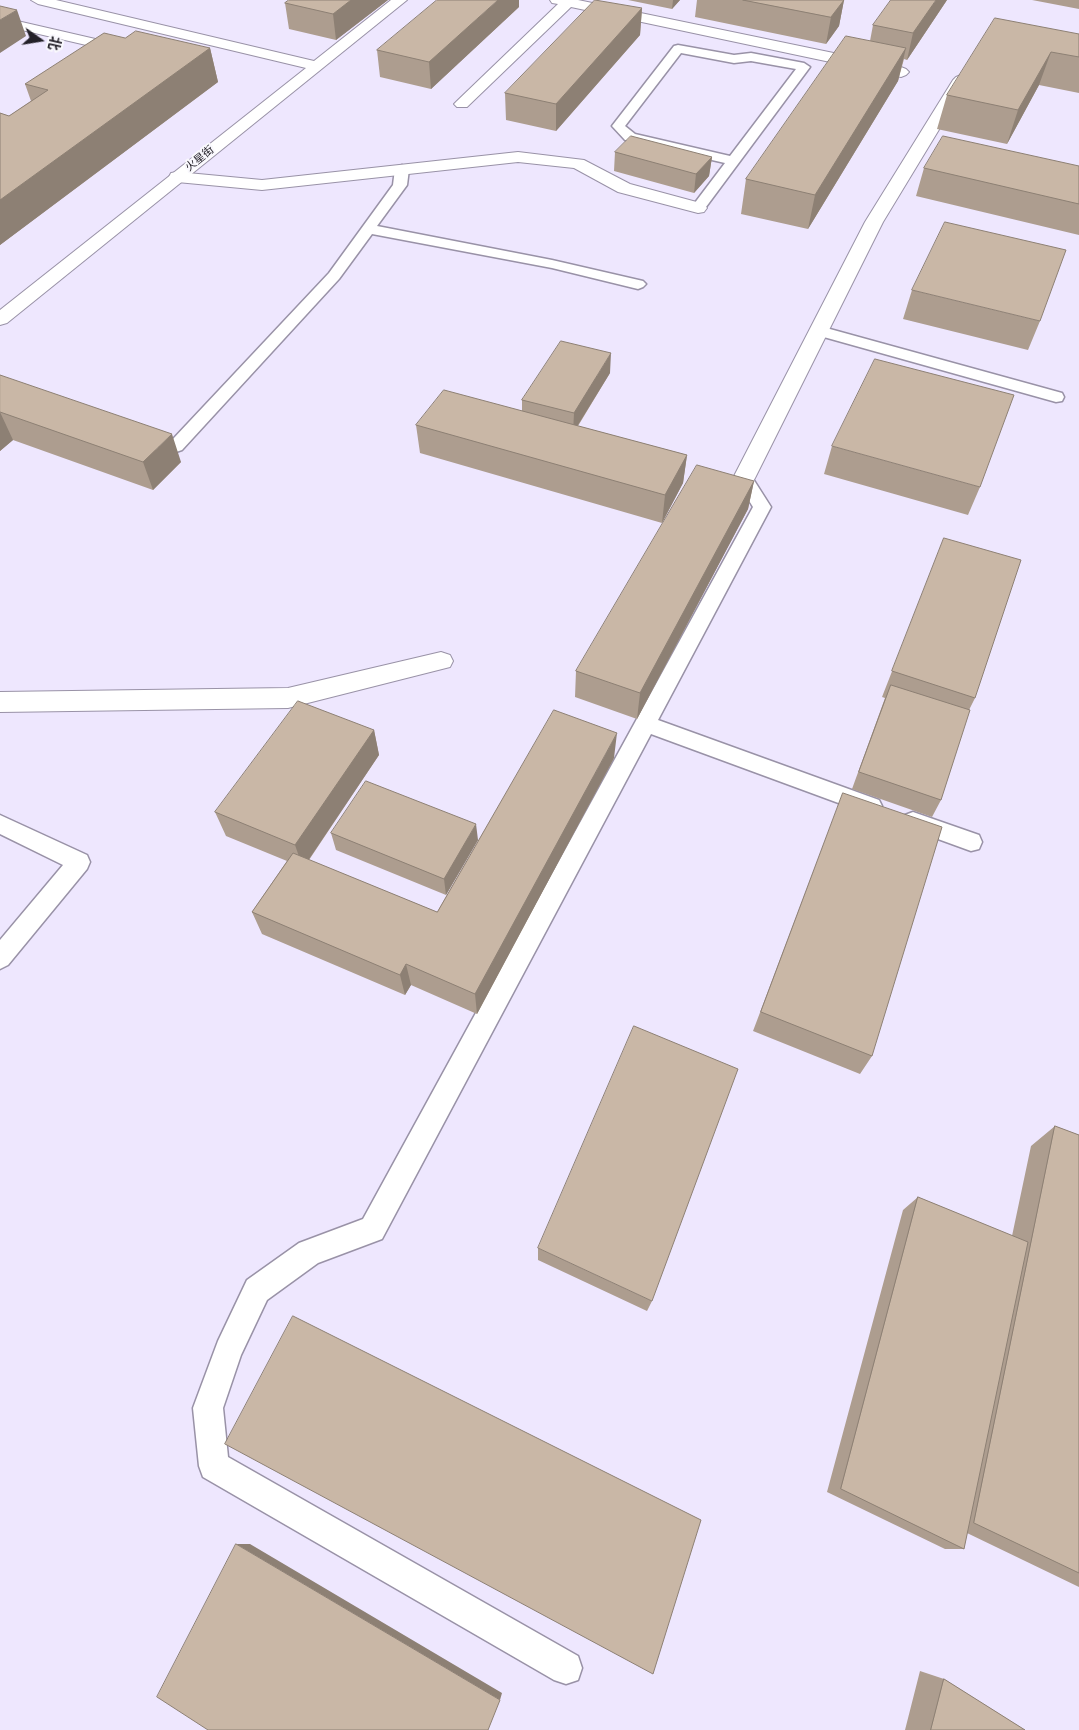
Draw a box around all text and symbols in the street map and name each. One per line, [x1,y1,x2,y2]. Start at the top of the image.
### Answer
north arrow [15,15,65,65]
text: 北 [44,35,65,52]
street label: 火星街 [183,143,217,175]

